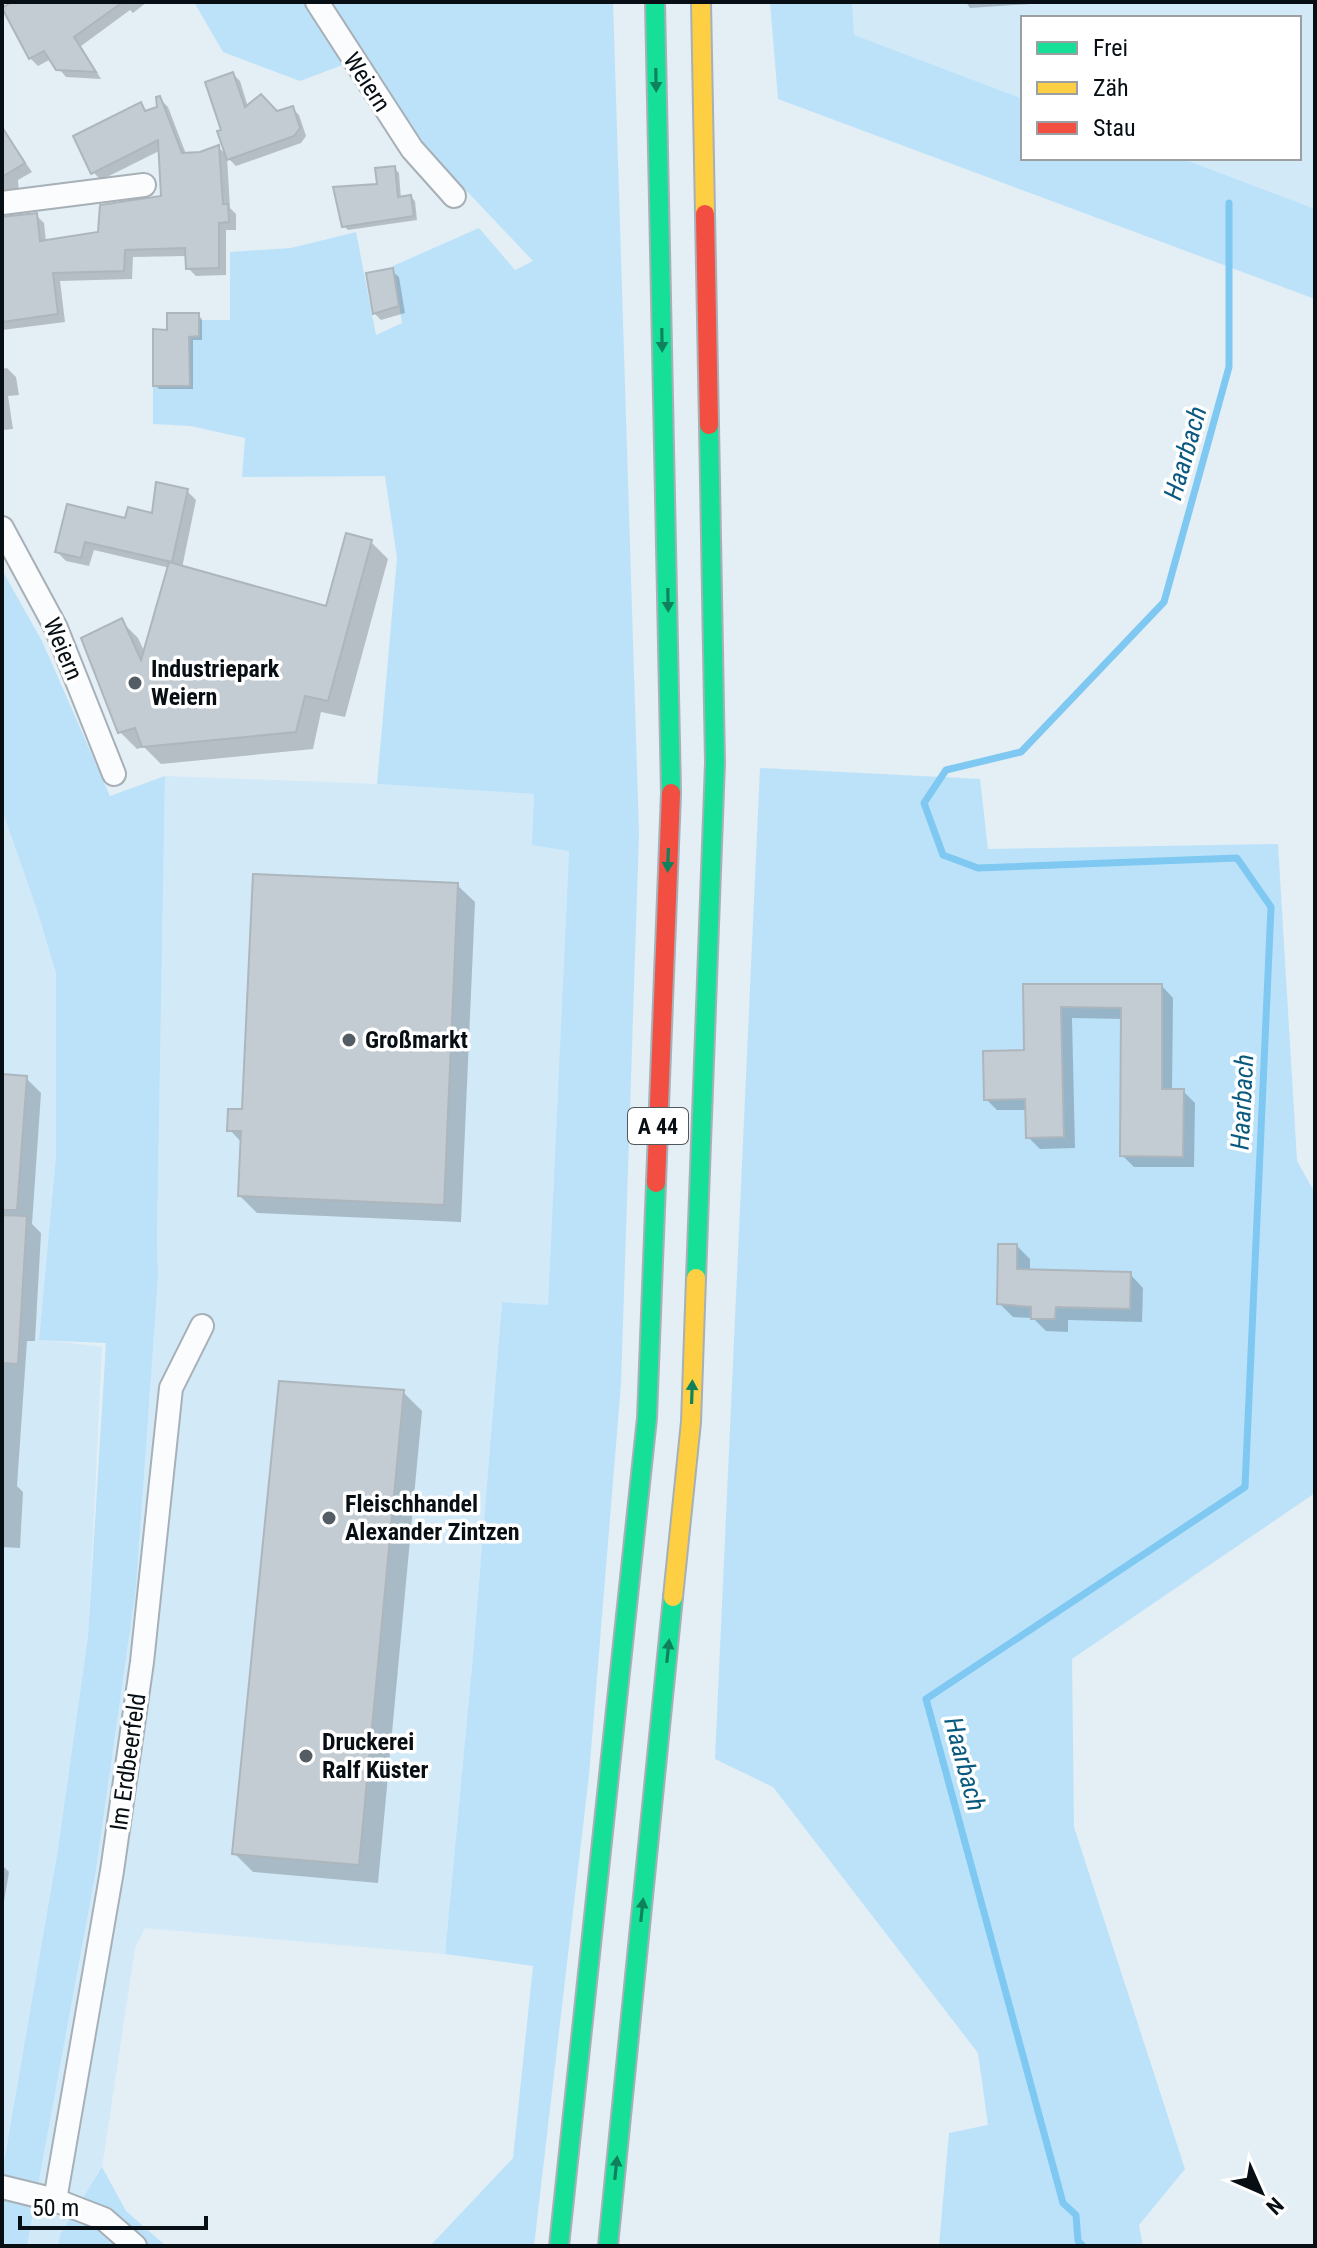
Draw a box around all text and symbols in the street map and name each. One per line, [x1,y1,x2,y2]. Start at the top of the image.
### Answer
legend [1021,16,1301,160]
text: Frei [1093,34,1128,62]
street label: Weiern [338,47,396,117]
one-way arrow [650,68,663,93]
text: Zäh [1093,74,1129,102]
text: Stau [1093,114,1136,142]
one-way arrow [656,328,669,353]
water label: Haarbach [1157,403,1213,503]
one-way arrow [662,588,675,613]
street label: Weiern [37,614,89,684]
place label: Industriepark Weiern [151,655,280,711]
marker: Industriepark Weiern [126,674,144,692]
one-way arrow [662,848,675,873]
place label: Großmarkt [365,1026,468,1054]
marker: Großmarkt [340,1031,358,1049]
water label: Haarbach [1225,1053,1259,1151]
road number: A 44 [628,1108,688,1144]
one-way arrow [686,1379,699,1404]
place label: Fleischhandel Alexander Zintzen [345,1490,520,1546]
marker: Fleischhandel Alexander Zintzen [320,1509,338,1527]
one-way arrow [662,1638,675,1663]
street label: Im Erdbeerfeld [105,1692,151,1832]
water label: Haarbach [938,1714,992,1814]
place label: Druckerei Ralf Küster [322,1728,429,1784]
marker: Druckerei Ralf Küster [297,1747,315,1765]
one-way arrow [636,1897,649,1922]
north arrow [1221,2152,1301,2232]
one-way arrow [610,2155,623,2180]
scale bar [20,2180,206,2230]
text: N [1261,2192,1288,2219]
text: 50 m [32,2194,79,2222]

